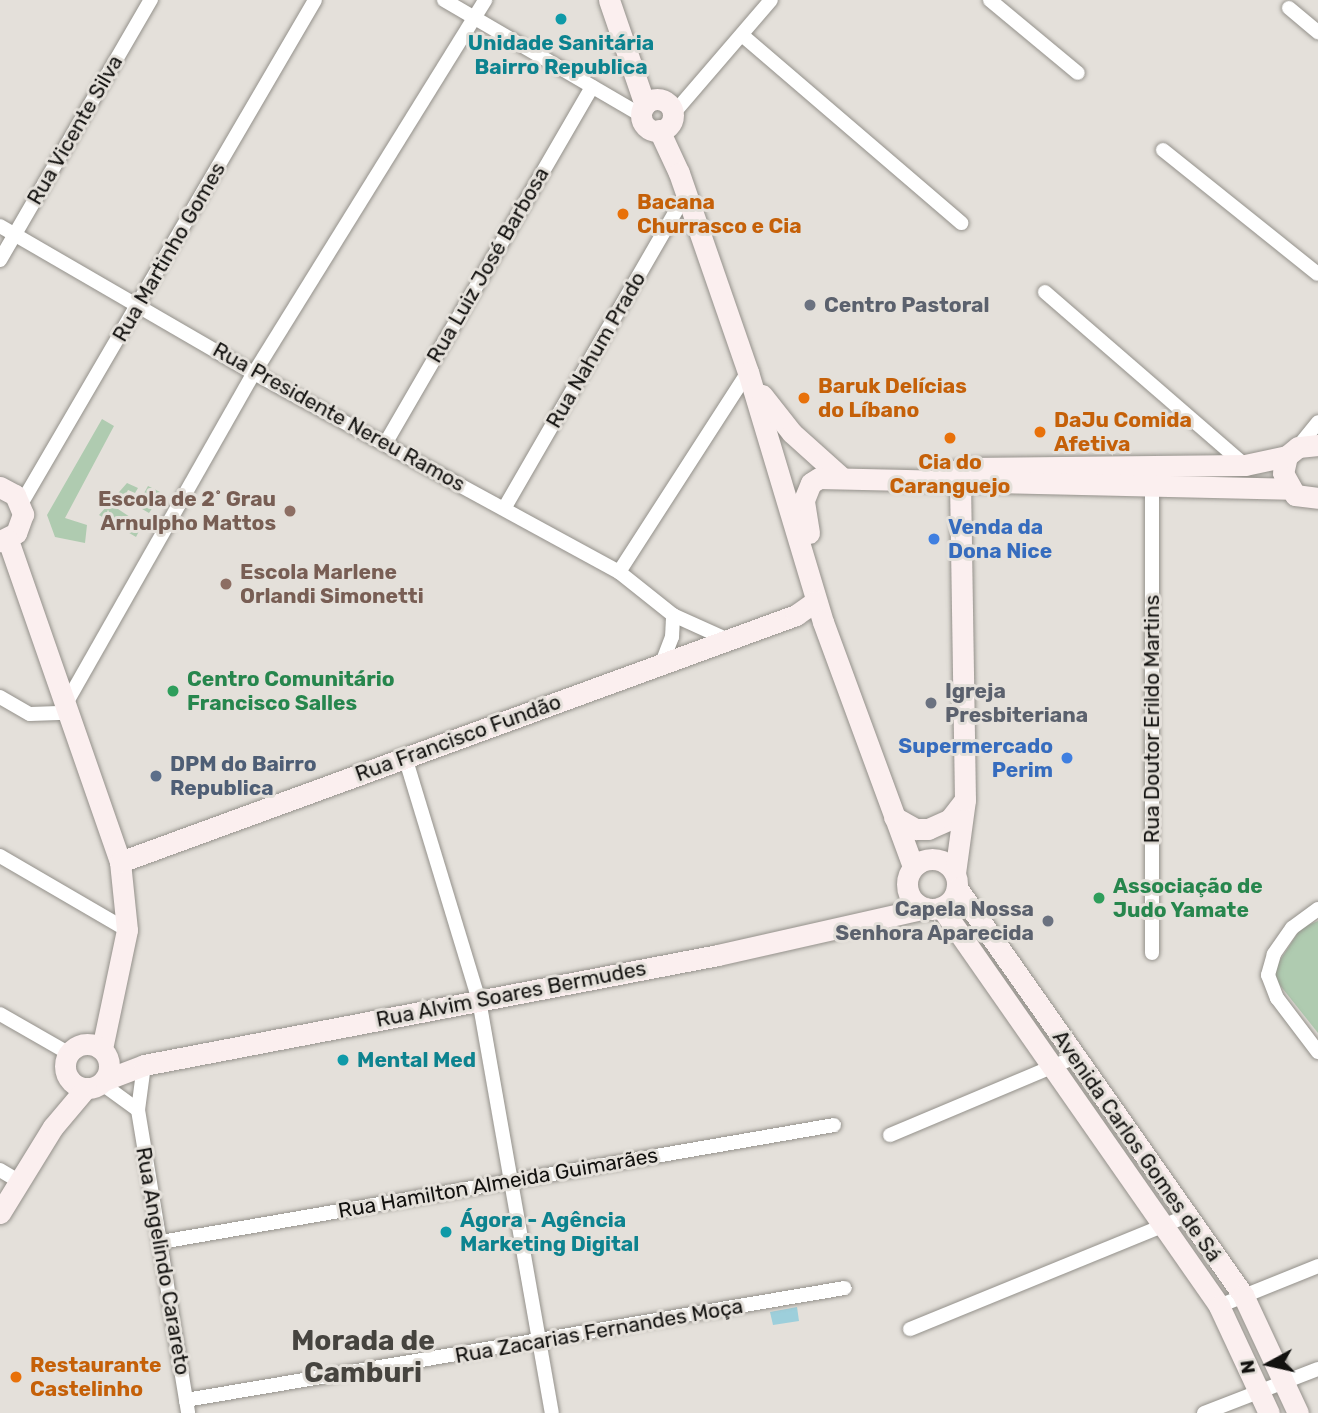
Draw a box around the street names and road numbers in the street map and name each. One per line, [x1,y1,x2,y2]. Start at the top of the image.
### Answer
street label: Rua Vicente Silva [22,51,128,209]
street label: Rua Martinho Gomes [107,158,231,346]
street label: Rua Luiz José Barbosa [422,163,554,367]
street label: Rua Nahum Prado [541,267,651,433]
street label: Rua Presidente Nereu Ramos [209,337,469,497]
street label: Rua Doutor Erildo Martins [1139,594,1165,844]
street label: Rua Francisco Fundão [352,689,564,787]
street label: Rua Alvim Soares Bermudes [374,955,648,1033]
street label: Avenida Carlos Gomes de Sá [1047,1025,1227,1267]
street label: Rua Hamilton Almeida Guimarães [336,1142,660,1224]
street label: Rua Angelindo Carareto [130,1145,196,1377]
street label: Rua Zacarias Fernandes Moça [453,1293,745,1369]

